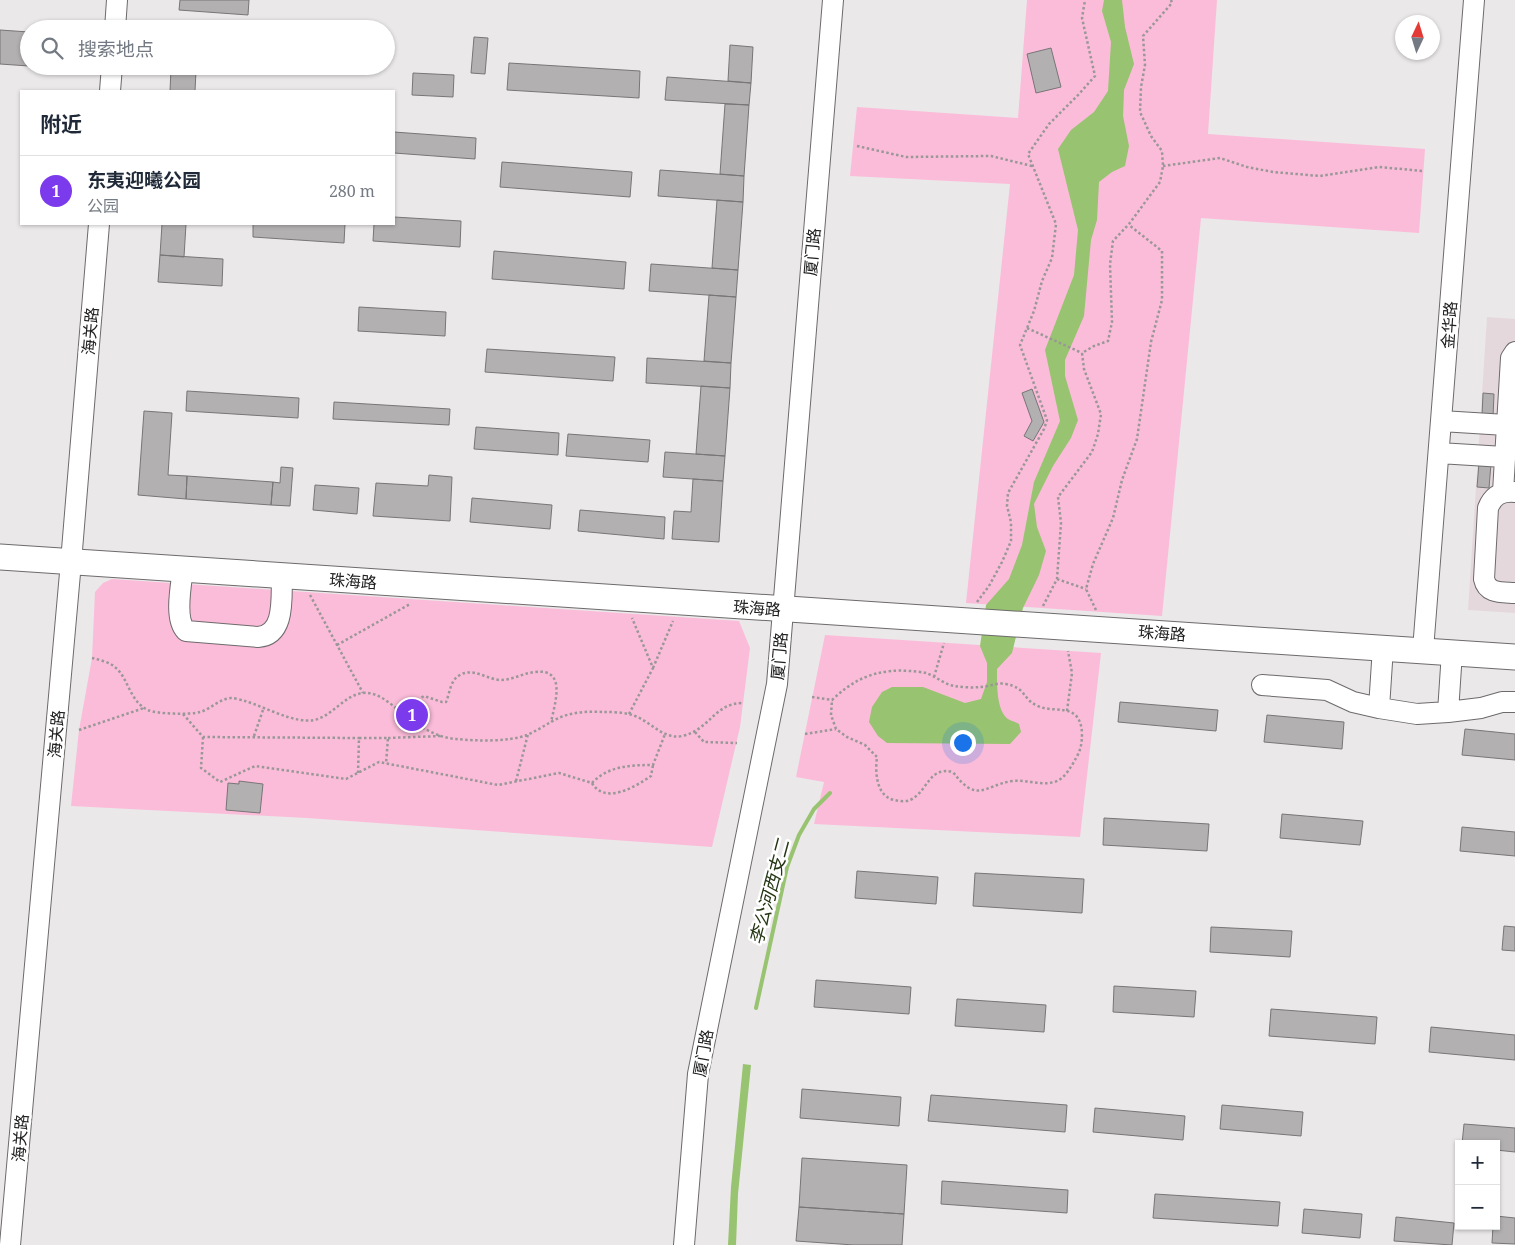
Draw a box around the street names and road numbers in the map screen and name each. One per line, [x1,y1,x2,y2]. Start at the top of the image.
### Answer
street label: 厦门路 [799,227,825,277]
street label: 金华路 [1436,300,1462,350]
street label: 海关路 [77,306,103,356]
street label: 珠海路 [328,568,378,594]
street label: 珠海路 [732,595,782,621]
street label: 珠海路 [1137,620,1187,646]
street label: 厦门路 [766,631,792,681]
street label: 海关路 [43,709,69,759]
street label: 厦门路 [688,1027,718,1079]
street label: 海关路 [7,1113,33,1163]

